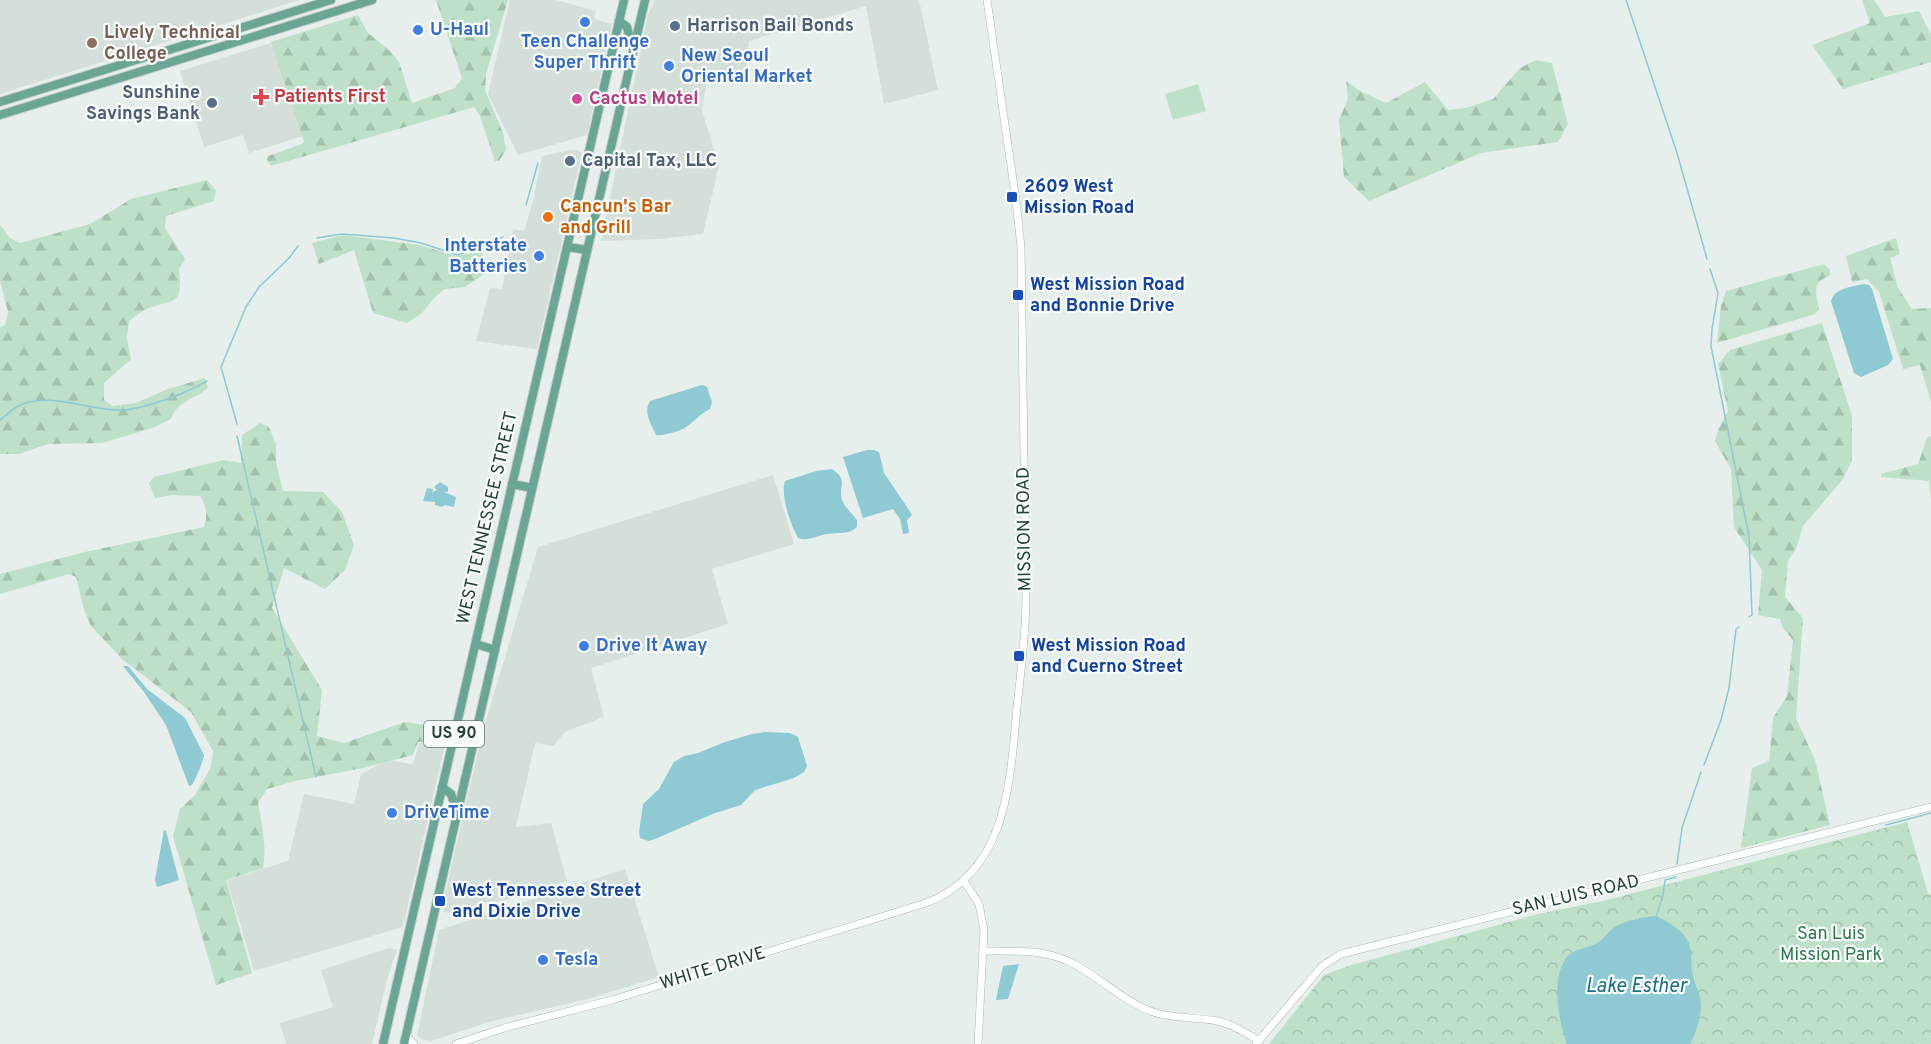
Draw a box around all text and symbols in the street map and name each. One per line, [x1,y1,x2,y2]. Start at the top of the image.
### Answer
marker: Teen Challenge Super Thrift [578,15,592,29]
place label: Harrison Bail Bonds [687,15,854,38]
place label: U-Haul [430,19,489,42]
marker: Harrison Bail Bonds [668,19,682,33]
place label: Lively Technical College [104,22,240,66]
marker: U-Haul [411,23,425,37]
place label: Teen Challenge Super Thrift [521,31,649,75]
marker: Lively Technical College [85,36,99,50]
place label: New Seoul Oriental Market [681,45,813,89]
marker: New Seoul Oriental Market [662,59,676,73]
place label: Sunshine Savings Bank [86,82,200,126]
place label: Patients First [274,86,386,109]
marker: Patients First [252,88,270,106]
place label: Cactus Motel [589,88,698,111]
marker: Cactus Motel [570,92,584,106]
marker: Sunshine Savings Bank [205,96,219,110]
place label: Capital Tax, LLC [582,150,717,173]
marker: Capital Tax, LLC [563,154,577,168]
place label: 2609 West Mission Road [1024,176,1134,220]
marker: 2609 West Mission Road [1005,190,1019,204]
place label: Cancun's Bar and Grill [560,196,672,240]
marker: Cancun's Bar and Grill [541,210,555,224]
place label: Interstate Batteries [445,235,527,279]
marker: Interstate Batteries [532,249,546,263]
place label: West Mission Road and Bonnie Drive [1030,274,1185,318]
marker: West Mission Road and Bonnie Drive [1011,288,1025,302]
street label: WEST TENNESSEE STREET [452,409,524,627]
street label: MISSION ROAD [1012,467,1038,591]
place label: Drive It Away [596,635,707,658]
place label: West Mission Road and Cuerno Street [1031,635,1186,679]
marker: Drive It Away [577,639,591,653]
marker: West Mission Road and Cuerno Street [1012,649,1026,663]
road number: US 90 [424,721,484,747]
place label: DriveTime [404,802,490,825]
marker: DriveTime [385,806,399,820]
street label: SAN LUIS ROAD [1510,870,1642,922]
place label: West Tennessee Street and Dixie Drive [452,880,641,924]
marker: West Tennessee Street and Dixie Drive [433,894,447,908]
park label: San Luis Mission Park [1780,923,1882,967]
street label: WHITE DRIVE [657,942,769,996]
place label: Tesla [555,949,598,972]
marker: Tesla [536,953,550,967]
water label: Lake Esther [1585,974,1688,1000]

